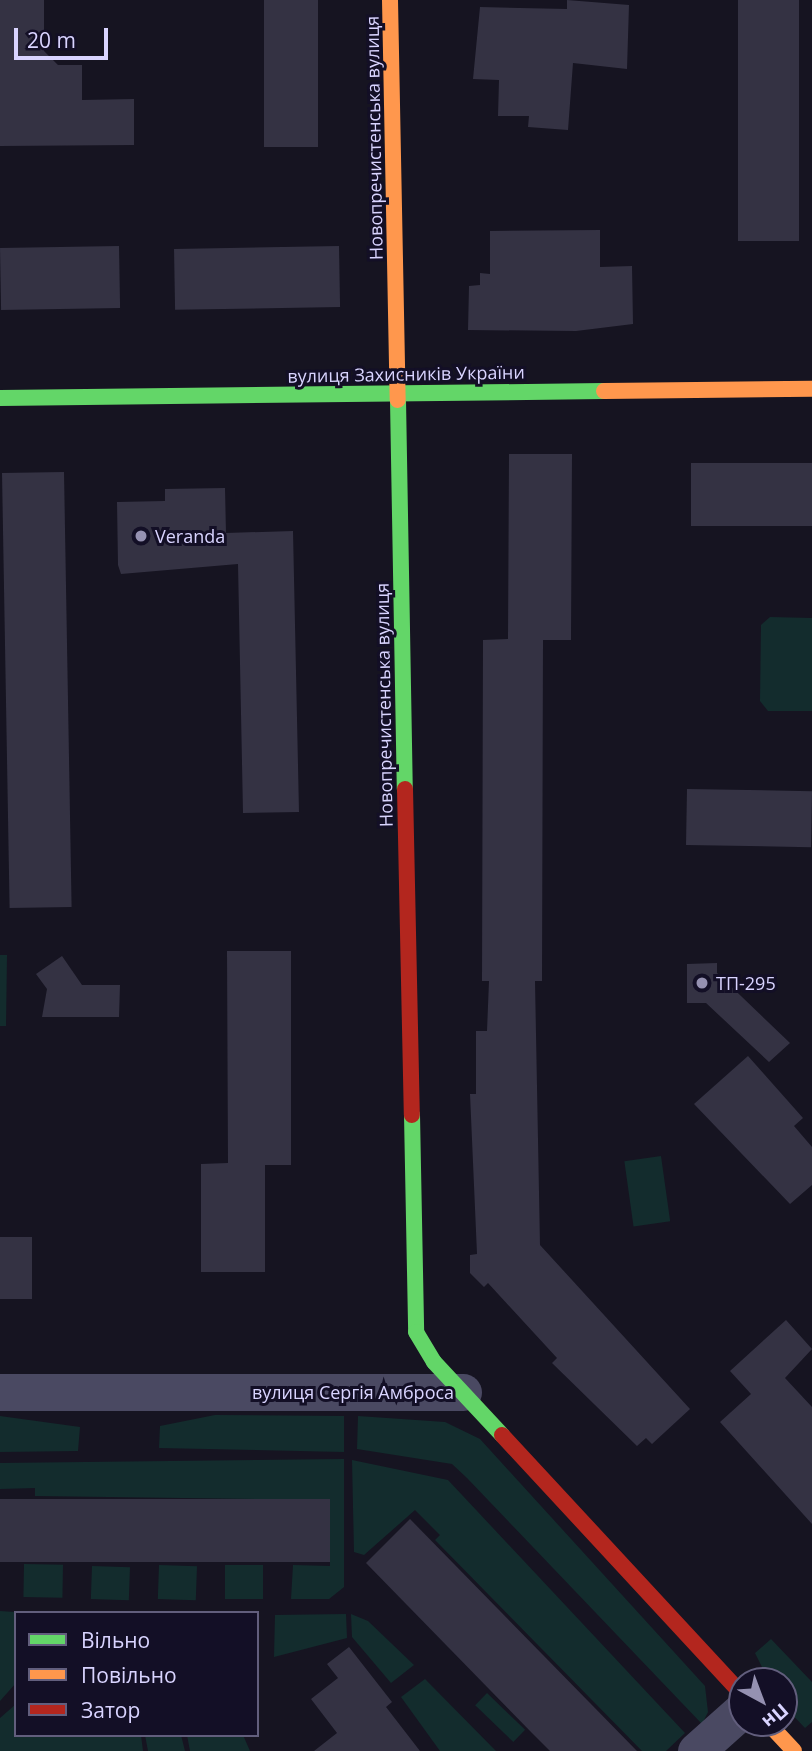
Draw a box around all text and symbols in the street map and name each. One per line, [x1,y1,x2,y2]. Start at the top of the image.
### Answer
scale bar [18,14,112,58]
street label: Новопречистенська вулиця [361,16,387,260]
text: 20 m [27,26,76,54]
street label: вулиця Захисників України [287,361,525,387]
place label: Veranda [155,525,225,547]
marker: Veranda [133,528,149,544]
street label: Новопречистенська вулиця [371,583,397,827]
place label: ТП-295 [716,972,776,994]
marker: ТП-295 [694,975,710,991]
street label: вулиця Сергія Амброса [252,1381,454,1403]
legend [14,1611,259,1737]
text: Вільно [81,1626,150,1654]
text: Повільно [81,1661,177,1689]
north arrow [728,1667,798,1737]
text: Затор [81,1696,140,1724]
text: Пн [757,1698,794,1735]

